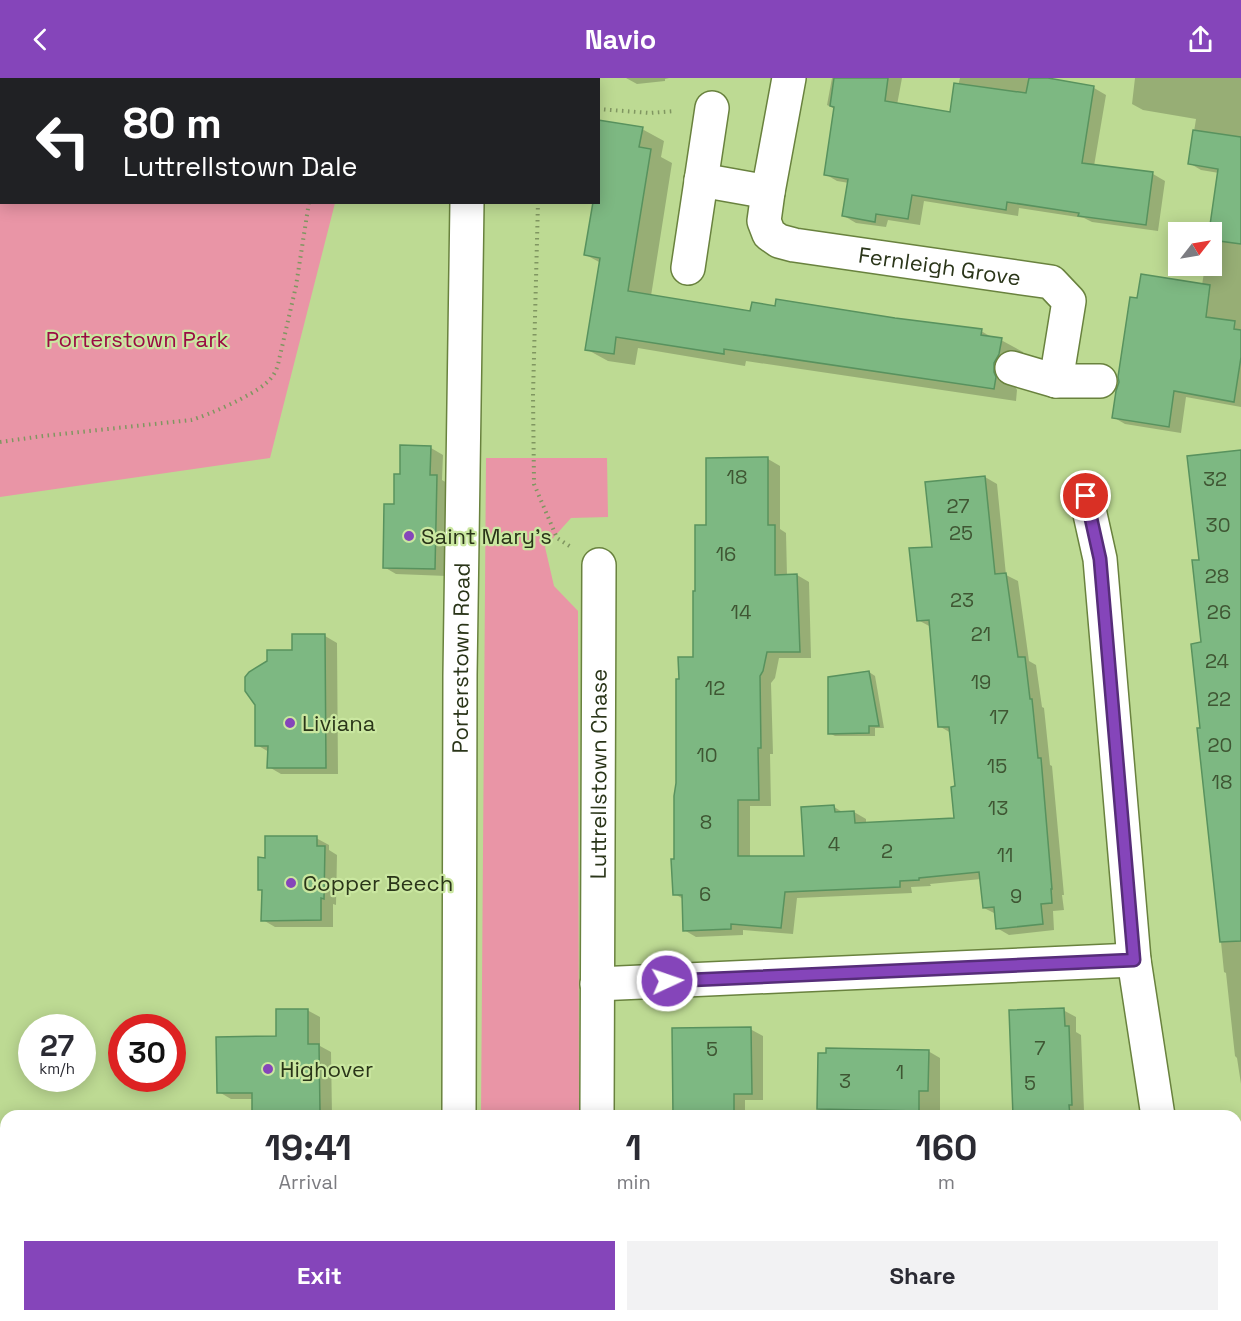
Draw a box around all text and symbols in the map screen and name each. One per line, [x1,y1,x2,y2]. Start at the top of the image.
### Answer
text: Navio [585,22,656,57]
icon: back [24,23,57,56]
icon: share [1184,23,1217,56]
text: 80 m [123,97,222,150]
icon: left [24,102,102,180]
text: Luttrellstown Dale [123,149,358,184]
north arrow [1168,222,1222,276]
map controls [1168,222,1222,276]
street label: Fernleigh Grove [857,240,1023,291]
park label: Porterstown Park [46,325,228,353]
house number: 18 [727,464,747,490]
house number: 32 [1203,466,1227,492]
pin [1060,470,1111,521]
icon: arrive [1069,479,1102,512]
house number: 27 [946,493,970,519]
house number: 30 [1206,512,1230,538]
house number: 25 [949,520,973,546]
place label: Saint Mary's [421,522,552,550]
marker: Saint Mary's [402,529,416,543]
house number: 16 [716,541,736,567]
street label: Porterstown Road [446,562,476,753]
house number: 28 [1205,563,1229,589]
house number: 23 [950,587,974,613]
house number: 14 [731,599,751,625]
house number: 26 [1207,599,1231,625]
house number: 21 [971,621,991,647]
house number: 24 [1205,648,1229,674]
street label: Luttrellstown Chase [584,669,613,879]
house number: 19 [971,669,991,695]
house number: 12 [705,675,725,701]
house number: 22 [1207,686,1231,712]
house number: 17 [989,704,1009,730]
place label: Liviana [302,709,376,737]
marker: Liviana [283,716,297,730]
house number: 20 [1208,732,1232,758]
house number: 10 [696,742,718,768]
house number: 15 [987,753,1007,779]
house number: 18 [1212,769,1232,795]
house number: 13 [988,795,1008,821]
house number: 8 [700,809,712,835]
house number: 4 [828,831,840,857]
house number: 2 [881,838,893,864]
house number: 11 [997,842,1013,868]
place label: Copper Beech [303,869,453,897]
marker: Copper Beech [284,876,298,890]
house number: 6 [699,881,711,907]
house number: 9 [1010,883,1022,909]
position arrow [635,949,699,1013]
speed limit sign: 30 [108,1014,186,1092]
text: 27 [40,1026,74,1065]
house number: 7 [1034,1035,1046,1061]
house number: 5 [706,1036,718,1062]
place label: Highover [280,1055,373,1083]
text: km/h [39,1059,75,1078]
house number: 1 [896,1059,904,1085]
marker: Highover [261,1062,275,1076]
house number: 3 [839,1068,851,1094]
house number: 5 [1024,1070,1036,1096]
text: 19:41 [265,1125,352,1171]
text: 1 [625,1125,642,1171]
text: 160 [915,1125,977,1171]
text: Arrival [278,1169,338,1195]
text: min [616,1169,651,1195]
text: m [938,1169,955,1195]
button: Exit [24,1241,615,1310]
button: Share [627,1241,1218,1310]

